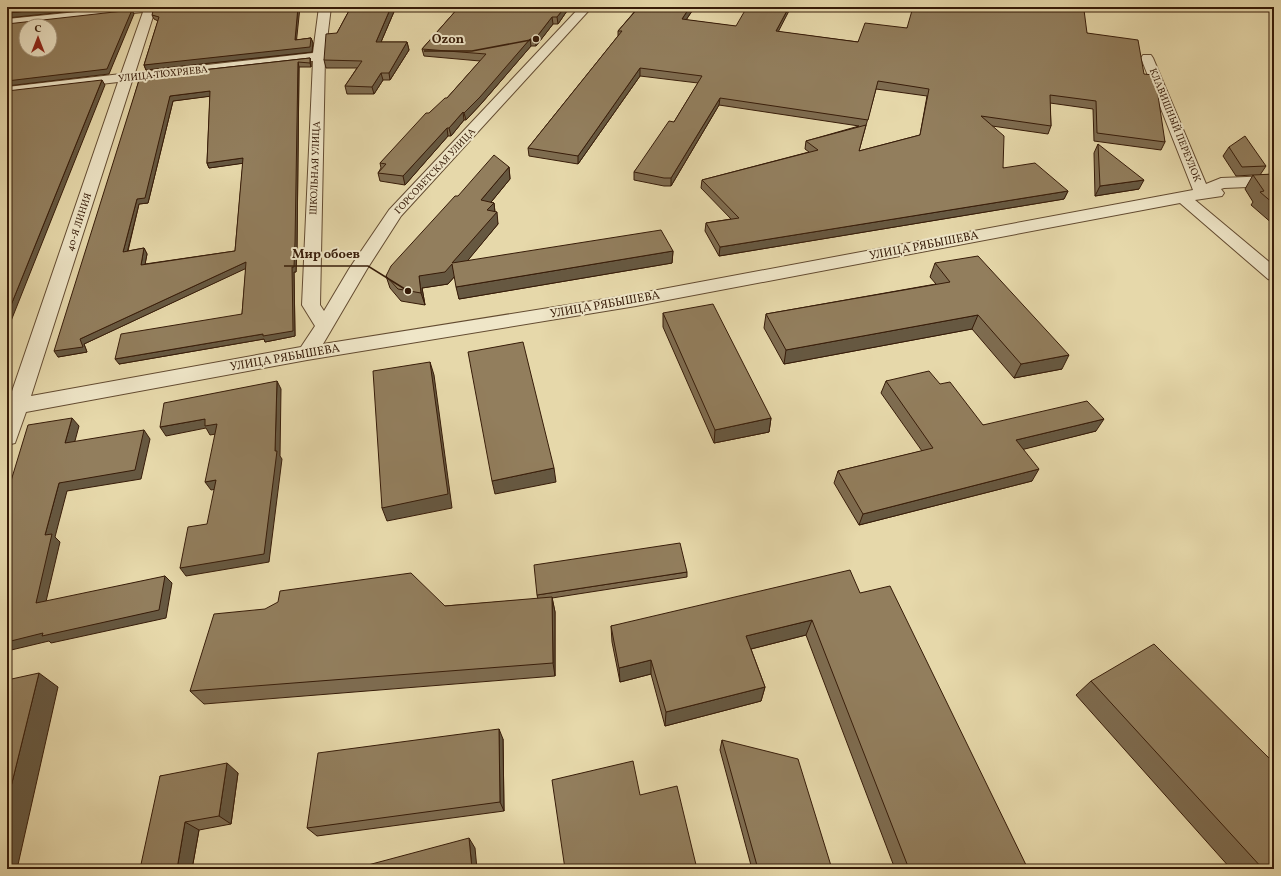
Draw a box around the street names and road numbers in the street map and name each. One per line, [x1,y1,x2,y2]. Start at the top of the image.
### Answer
street label: УЛИЦА ТЮХРЯЕВА [118,62,208,86]
street label: КЛАВИШНЫЙ ПЕРЕУЛОК [1146,66,1204,184]
street label: ШКОЛЬНАЯ УЛИЦА [306,121,324,215]
street label: ГОРСОВЕТСКАЯ УЛИЦА [391,125,479,217]
street label: 40-Я ЛИНИЯ [63,191,95,253]
street label: УЛИЦА РЯБЫШЕВА [868,227,981,264]
street label: УЛИЦА РЯБЫШЕВА [549,287,662,323]
street label: УЛИЦА РЯБЫШЕВА [229,340,342,376]

